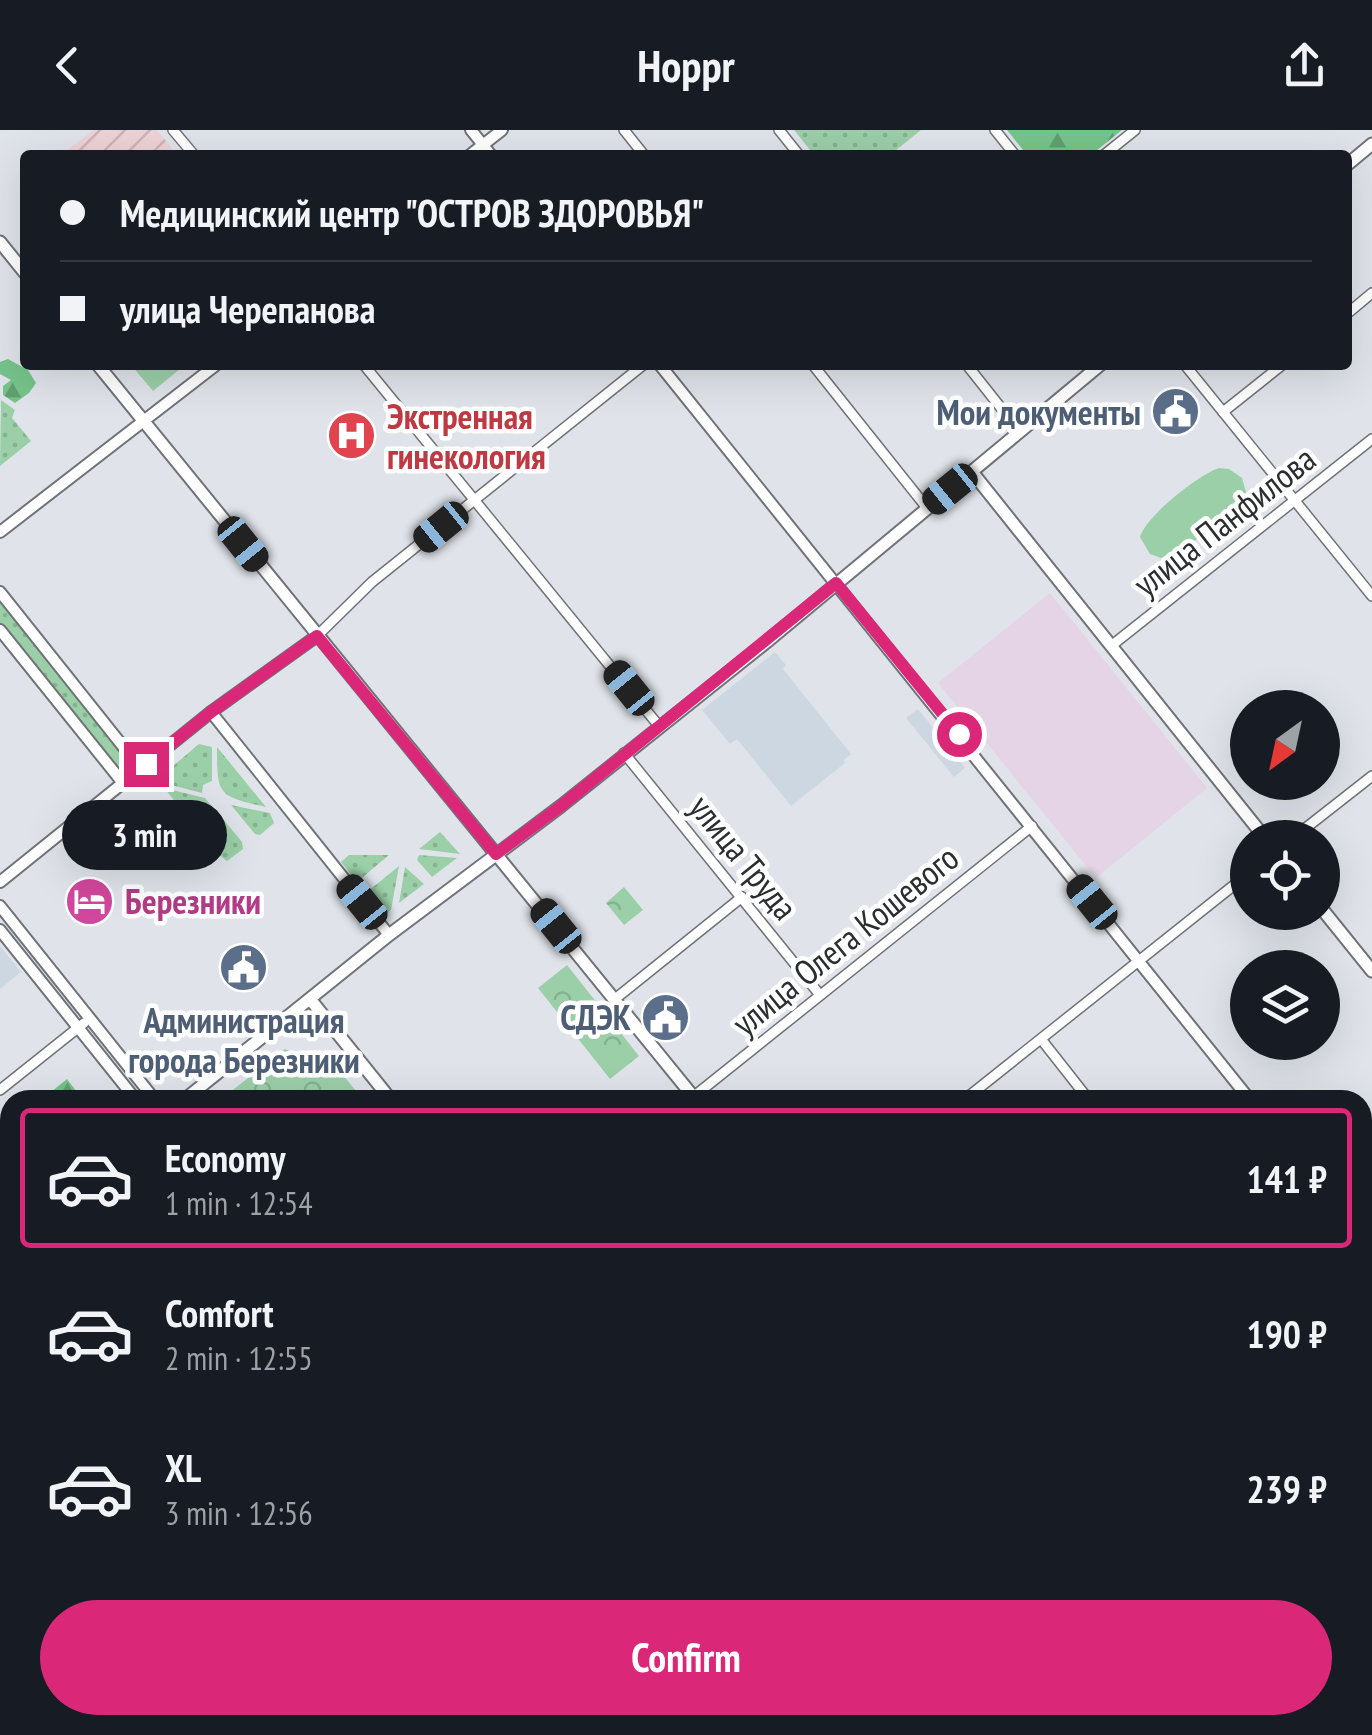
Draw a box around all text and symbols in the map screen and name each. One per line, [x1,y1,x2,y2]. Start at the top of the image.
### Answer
text: Hoppr [637,36,735,94]
icon: back [40,38,95,93]
icon: share [1277,38,1332,93]
text: Медицинский центр "ОСТРОВ ЗДОРОВЬЯ" [120,188,704,237]
text: улица Черепанова [120,284,375,333]
public building icon: Мои документы [1150,386,1202,438]
place label: Мои документы [936,389,1141,435]
place label: Экстренная гинекология [387,393,546,479]
hospital icon: Экстренная гинекология [326,410,378,462]
street label: улица Панфилова [1124,435,1324,607]
car [917,458,983,520]
car [408,496,474,558]
car [212,511,274,577]
car [598,655,660,721]
north arrow [1230,690,1340,800]
map controls [1230,690,1340,1060]
route start [937,712,982,757]
route end [124,742,169,787]
street label: улица Труда [680,785,808,929]
callout: 3 min [64,799,228,869]
text: 3 min [112,814,177,856]
button: locate [1230,820,1340,930]
street label: улица Олега Кошевого [722,835,968,1045]
car [331,869,393,935]
car [1061,869,1123,935]
hotel icon: Березники [64,875,116,927]
place label: Березники [125,878,261,924]
car [525,893,587,959]
public building icon: Администрация города Березники [218,942,270,994]
button: layers [1230,950,1340,1060]
public building icon: СДЭК [640,991,692,1043]
place label: СДЭК [560,994,631,1040]
place label: Администрация города Березники [128,997,360,1083]
icon: car [45,1133,135,1223]
text: Economy [165,1133,285,1182]
text: 141 ₽ [1247,1154,1327,1203]
text: 1 min · 12:54 [165,1182,313,1224]
icon: car [45,1288,135,1378]
text: Comfort [165,1288,274,1337]
text: 190 ₽ [1247,1309,1327,1358]
text: 2 min · 12:55 [165,1337,313,1379]
icon: car [45,1443,135,1533]
text: XL [165,1443,201,1492]
text: 239 ₽ [1247,1464,1327,1513]
text: 3 min · 12:56 [165,1492,313,1534]
button: Confirm [40,1600,1332,1715]

